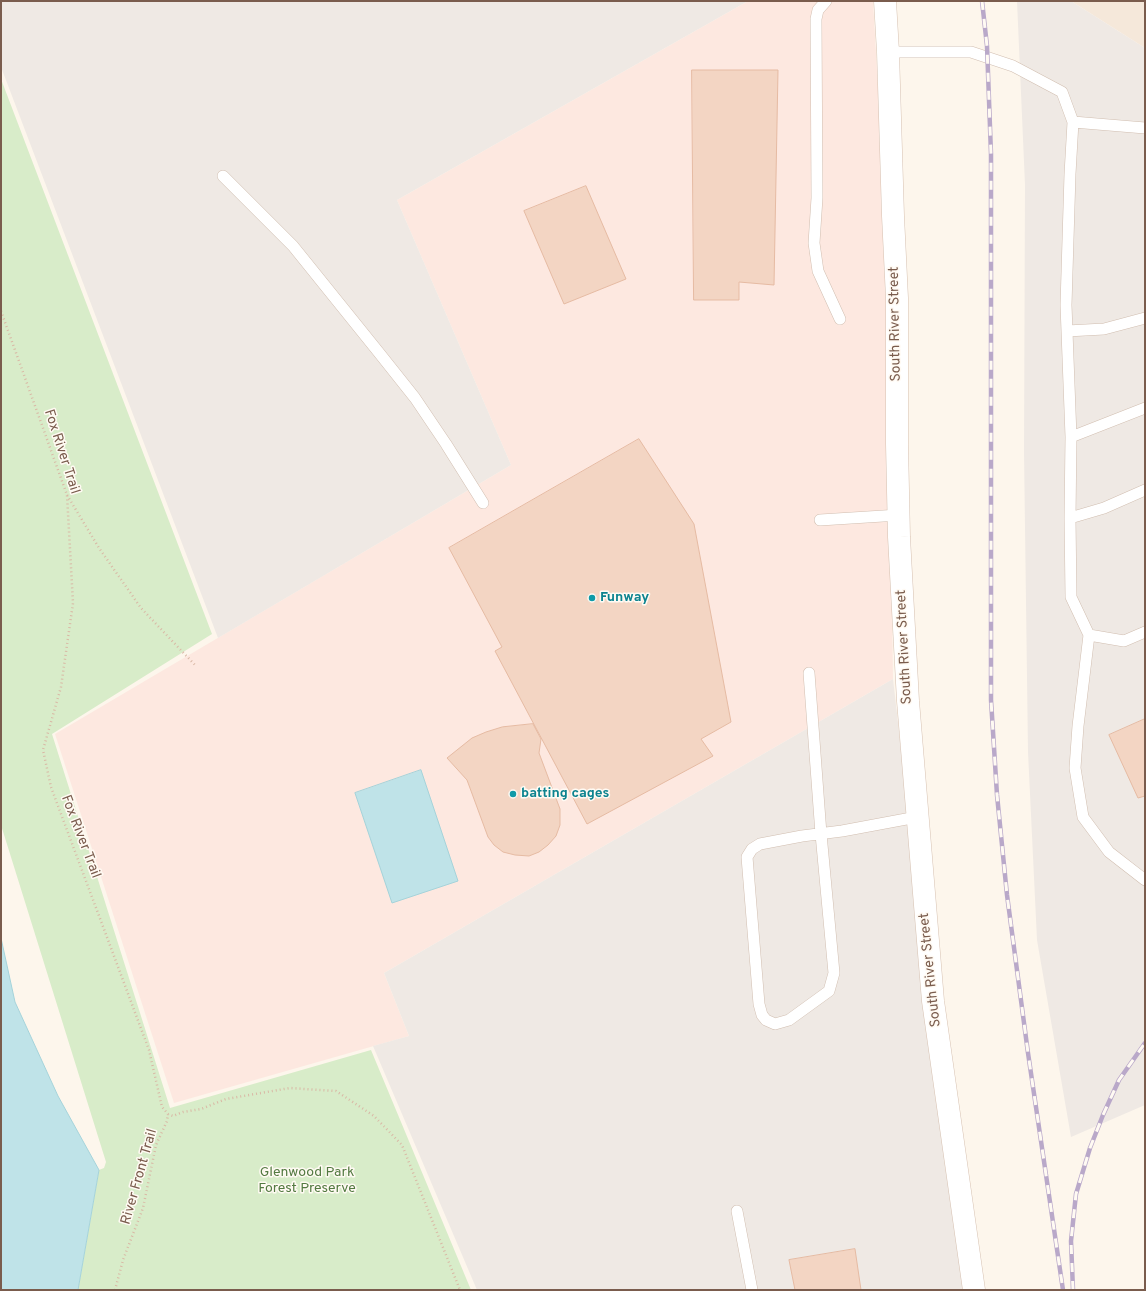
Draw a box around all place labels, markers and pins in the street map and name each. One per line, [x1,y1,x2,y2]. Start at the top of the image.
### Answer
place label: Funway [600,590,649,606]
marker: Funway [587,593,597,603]
place label: batting cages [521,786,609,802]
marker: batting cages [508,789,518,799]

